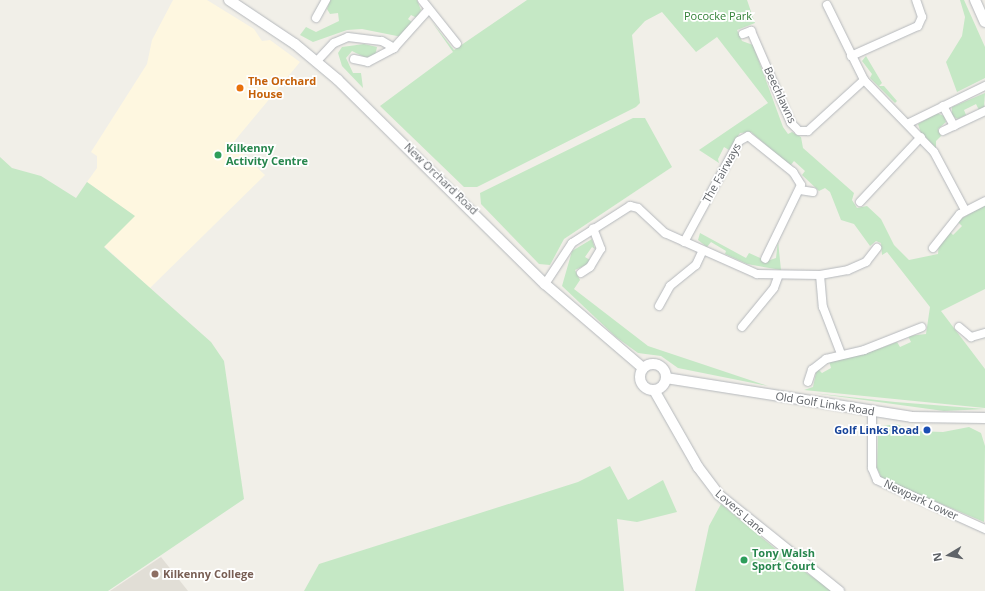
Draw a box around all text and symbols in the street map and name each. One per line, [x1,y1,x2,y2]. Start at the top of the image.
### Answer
park label: Pococke Park [684,9,752,23]
street label: Beechlawns [761,65,799,125]
place label: The Orchard House [248,75,316,101]
marker: The Orchard House [235,83,245,93]
street label: New Orchard Road [401,140,481,218]
street label: The Fairways [700,141,744,205]
place label: Kilkenny Activity Centre [226,142,308,168]
marker: Kilkenny Activity Centre [213,150,223,160]
street label: Old Golf Links Road [774,390,876,418]
place label: Golf Links Road [834,423,919,437]
marker: Golf Links Road [922,425,932,435]
street label: Newpark Lower [882,477,960,523]
street label: Lovers Lane [712,487,768,537]
north arrow [929,535,969,575]
place label: Tony Walsh Sport Court [752,547,815,573]
text: N [929,551,945,563]
marker: Tony Walsh Sport Court [739,555,749,565]
place label: Kilkenny College [163,567,254,581]
marker: Kilkenny College [150,569,160,579]

